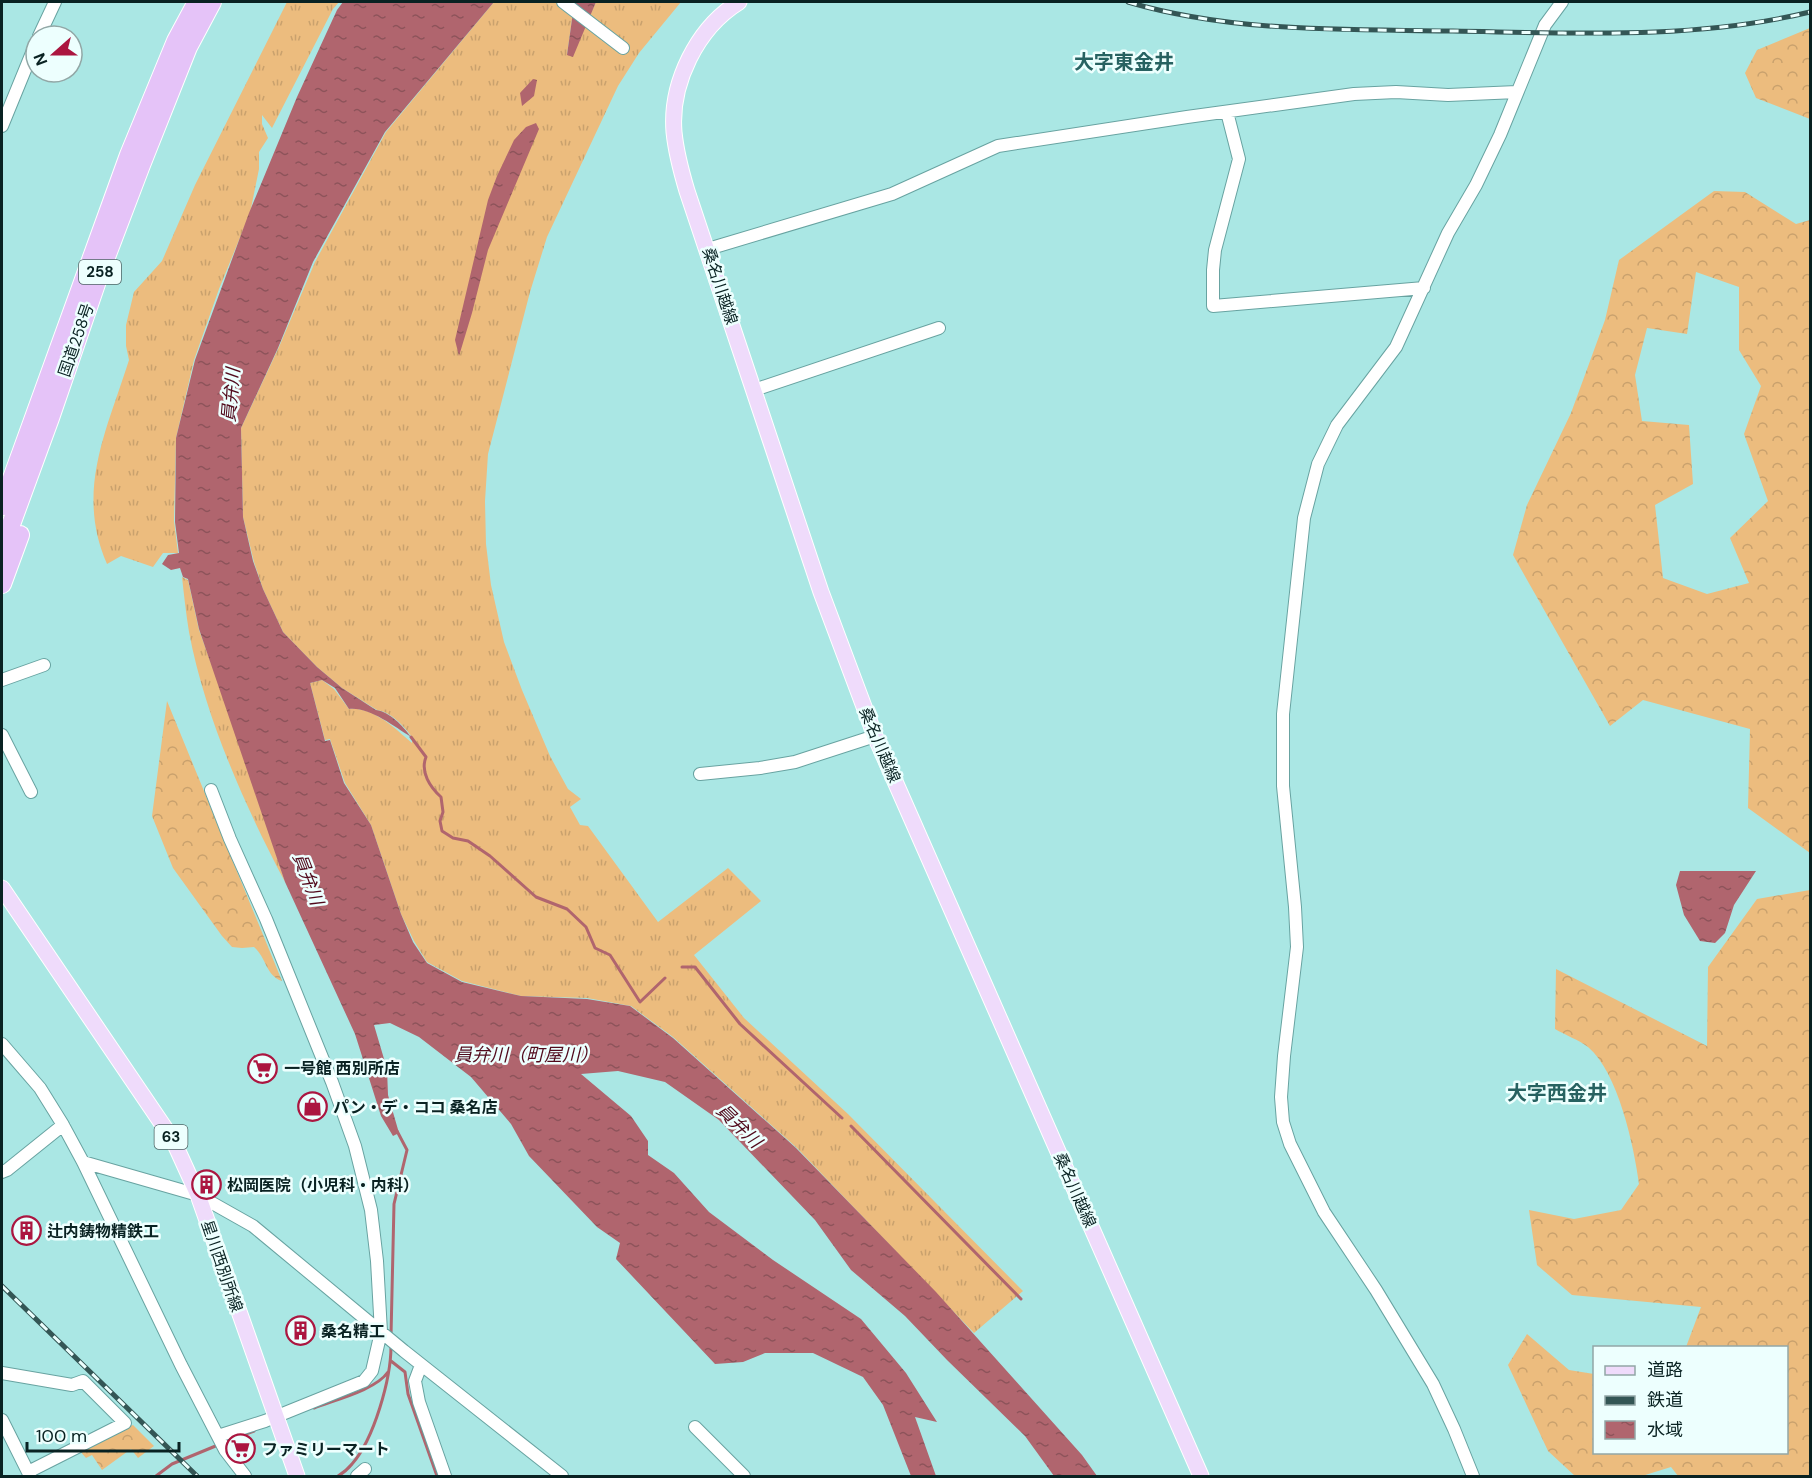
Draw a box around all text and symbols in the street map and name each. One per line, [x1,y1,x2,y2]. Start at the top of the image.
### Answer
north arrow [24,24,84,84]
district label: 大字東金井 [1074,49,1174,75]
text: N [29,50,52,68]
street label: 桑名川越線 [698,245,742,327]
road number: 258 [79,260,121,284]
street label: 国道258号 [54,300,98,380]
water label: 員弁川 [217,365,245,423]
street label: 桑名川越線 [855,704,905,786]
water label: 員弁川 [287,849,330,910]
water label: 員弁川（町屋川） [454,1043,598,1067]
supermarket icon: 一号館 西別所店 [247,1052,279,1084]
place label: 一号館 西別所店 [284,1058,400,1079]
district label: 大字西金井 [1507,1080,1607,1106]
shop icon: パン・デ・ココ 桑名店 [296,1091,328,1123]
place label: パン・デ・ココ 桑名店 [333,1097,498,1118]
water label: 員弁川 [711,1099,768,1155]
road number: 63 [154,1125,188,1149]
street label: 桑名川越線 [1049,1149,1101,1231]
building icon: 松岡医院（小児科・内科） [190,1169,222,1201]
place label: 松岡医院（小児科・内科） [227,1175,419,1196]
building icon: 辻内鋳物精鉄工 [10,1215,42,1247]
street label: 星川西別所線 [196,1217,248,1315]
place label: 辻内鋳物精鉄工 [47,1221,159,1242]
building icon: 桑名精工 [284,1315,316,1347]
place label: 桑名精工 [321,1321,385,1342]
legend [1593,1346,1788,1454]
text: 道路 [1647,1358,1683,1382]
text: 鉄道 [1647,1388,1683,1412]
scale bar [27,1415,178,1453]
text: 水域 [1647,1418,1683,1442]
text: 100 m [36,1424,87,1448]
supermarket icon: ファミリーマート [225,1433,257,1465]
place label: ファミリーマート [262,1439,390,1460]

